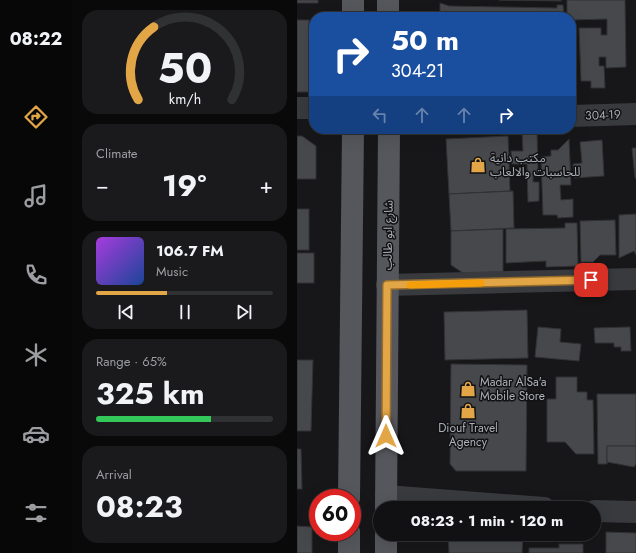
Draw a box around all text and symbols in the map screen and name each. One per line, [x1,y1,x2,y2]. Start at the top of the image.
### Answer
text: 50 m [391,20,459,61]
text: 08:22 [10,26,62,52]
icon: right [325,28,377,80]
text: 50 [157,38,212,99]
text: 304-21 [391,58,444,84]
text: km/h [168,89,201,109]
icon: directions [22,103,50,131]
icon: left [369,104,391,126]
icon: ahead [411,104,433,126]
icon: ahead [453,104,475,126]
icon: right [495,104,517,126]
street label: 304-19 [585,105,621,125]
text: Climate [96,144,137,163]
place label: مكتب دانية للحاسبات والالعاب [490,149,580,181]
shop icon: مكتب دانية للحاسبات والالعاب [469,156,487,174]
text: 19° [162,164,206,207]
text: − [96,169,109,201]
text: + [259,169,273,201]
icon: music [22,182,50,210]
street label: شارع ابو طالب [378,200,398,270]
text: 106.7 FM [156,240,224,262]
icon: phone [22,261,50,289]
text: Music [156,262,188,281]
pin [574,263,608,297]
icon: arrive [580,269,602,291]
icon: previous [115,301,137,323]
icon: pause [174,301,196,323]
icon: next [233,301,255,323]
icon: climate [22,341,50,369]
text: Range · 65% [96,352,167,371]
text: 325 km [96,372,205,415]
place label: Madar AlSa'a Mobile Store [480,373,547,405]
shop icon: Madar AlSa'a Mobile Store [459,380,477,398]
shop icon: Diouf Travel Agency [459,402,477,420]
position arrow [365,415,407,457]
place label: Diouf Travel Agency [438,419,498,451]
icon: car [22,420,50,448]
text: Arrival [96,465,132,484]
text: 08:23 [96,485,183,528]
speed limit sign: 60 [309,489,361,541]
icon: filters [22,499,50,527]
text: 08:23 · 1 min · 120 m [411,510,563,532]

